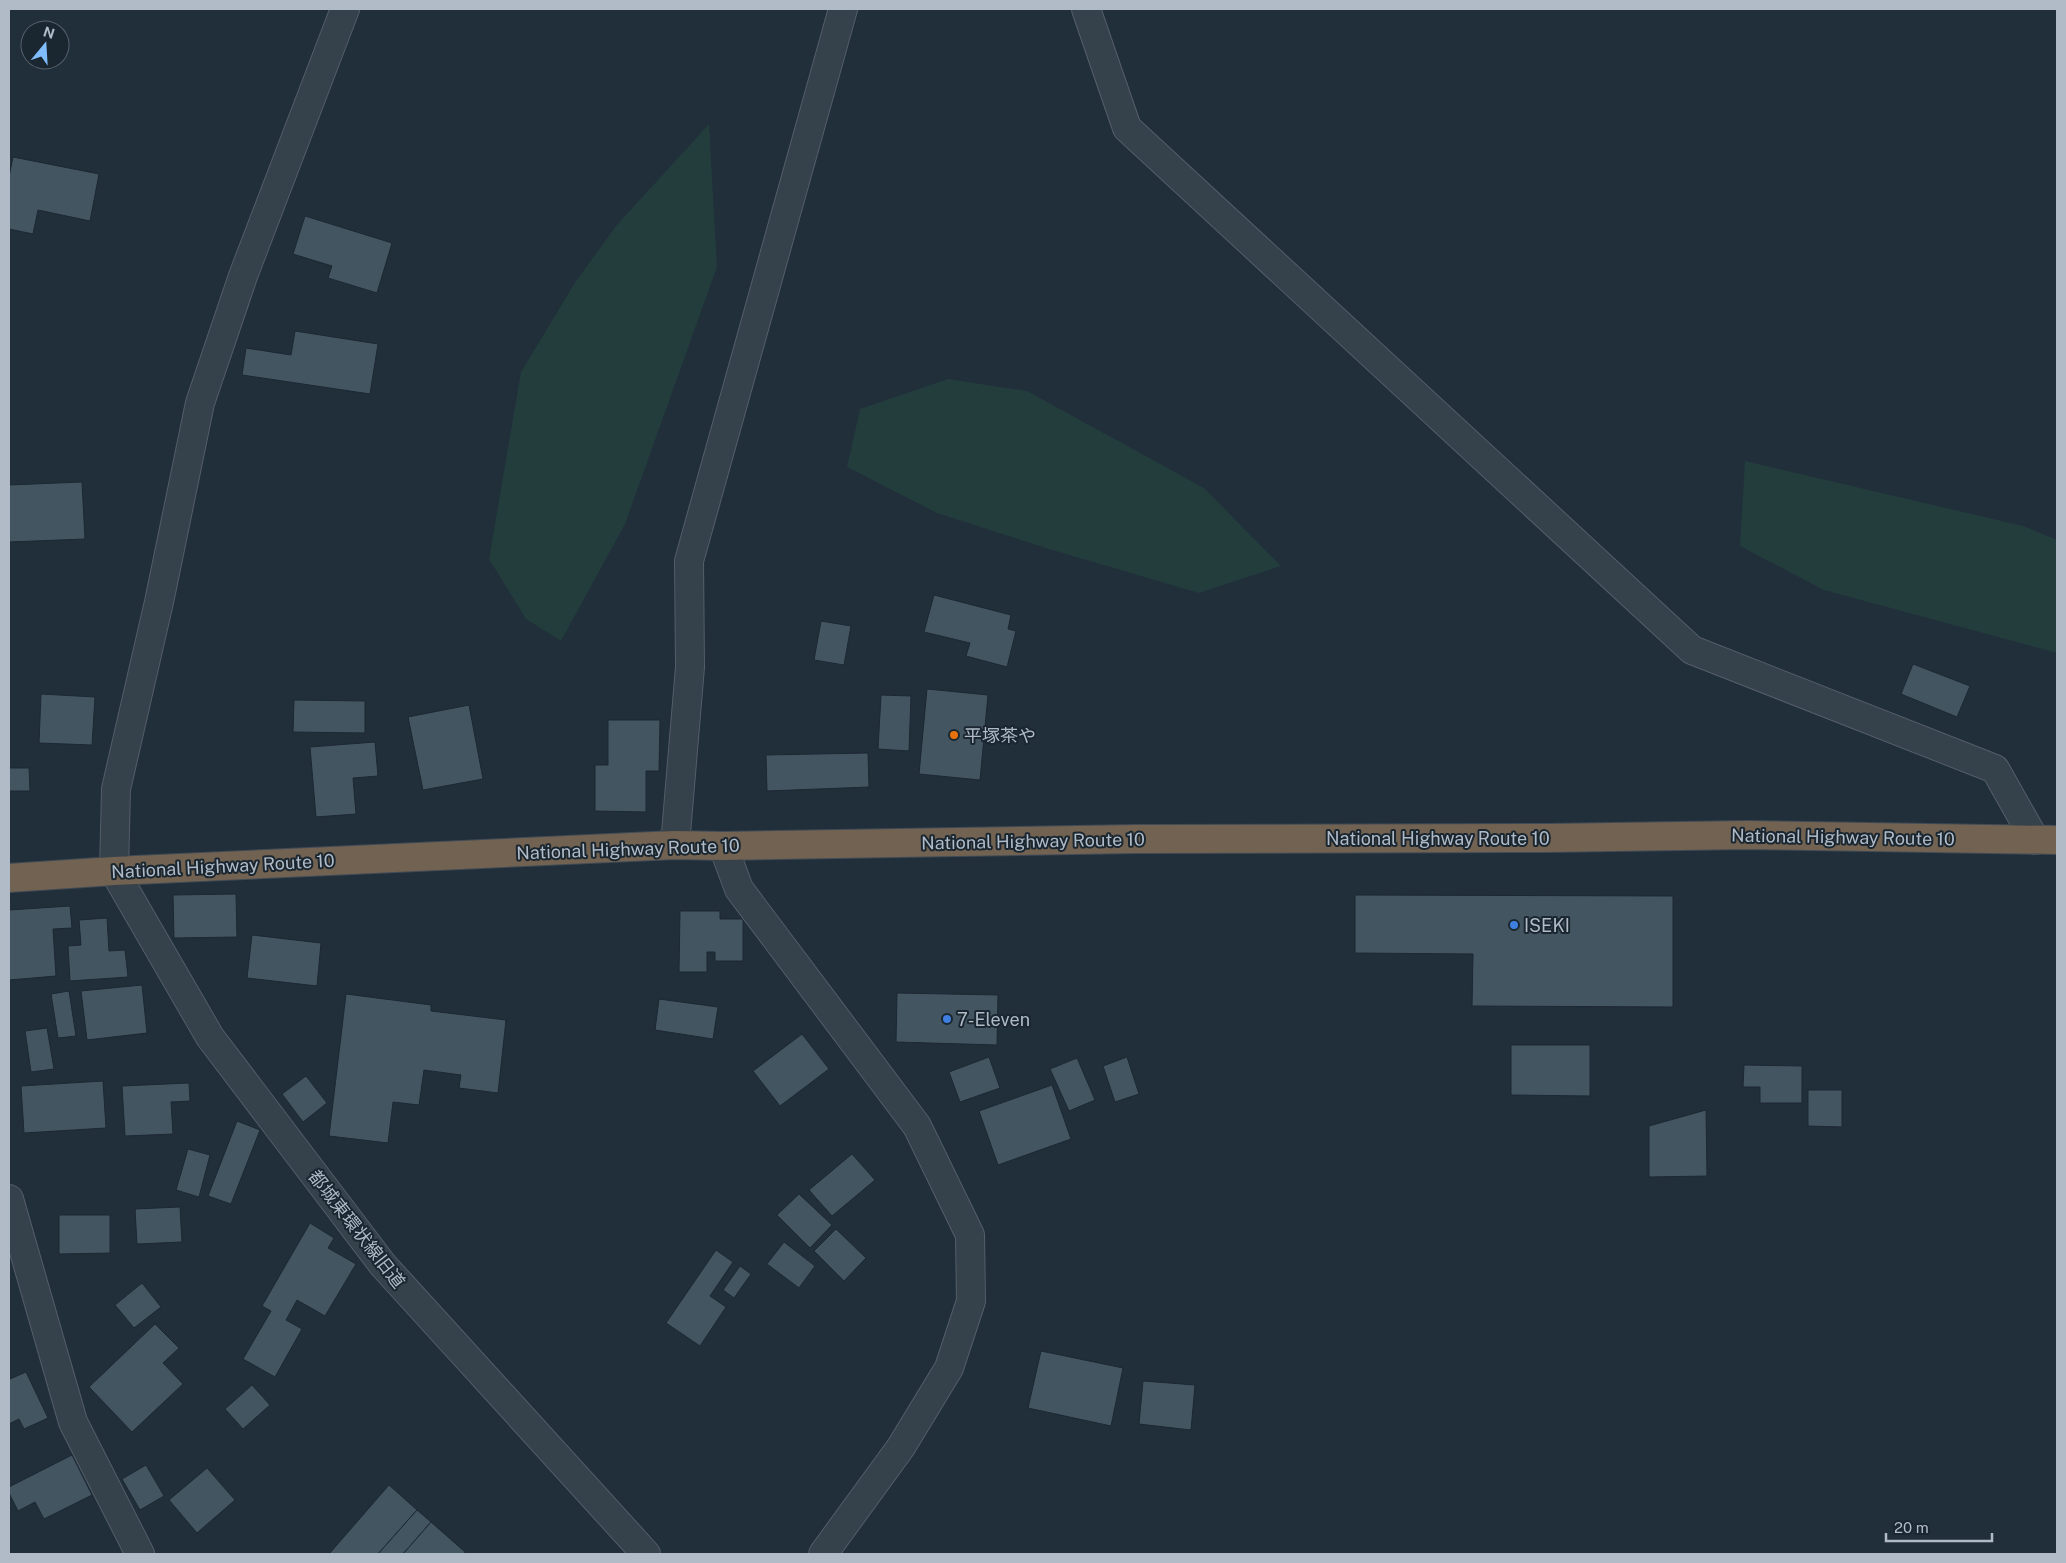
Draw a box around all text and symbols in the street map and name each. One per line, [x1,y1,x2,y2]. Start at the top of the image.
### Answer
north arrow [20,20,70,70]
text: N [41,23,57,42]
place label: 平塚茶や [964,725,1036,746]
marker: 平塚茶や [948,729,960,741]
street label: National Highway Route 10 [1731,825,1955,849]
street label: National Highway Route 10 [1326,828,1550,849]
street label: National Highway Route 10 [921,829,1145,853]
street label: National Highway Route 10 [516,835,740,863]
street label: National Highway Route 10 [111,850,335,882]
place label: ISEKI [1524,915,1570,936]
marker: ISEKI [1508,919,1520,931]
place label: 7-Eleven [957,1009,1030,1030]
marker: 7-Eleven [941,1013,953,1025]
street label: 都城東環状線旧道 [304,1166,410,1292]
scale bar [1886,1510,1992,1542]
text: 20 m [1894,1519,1929,1536]

